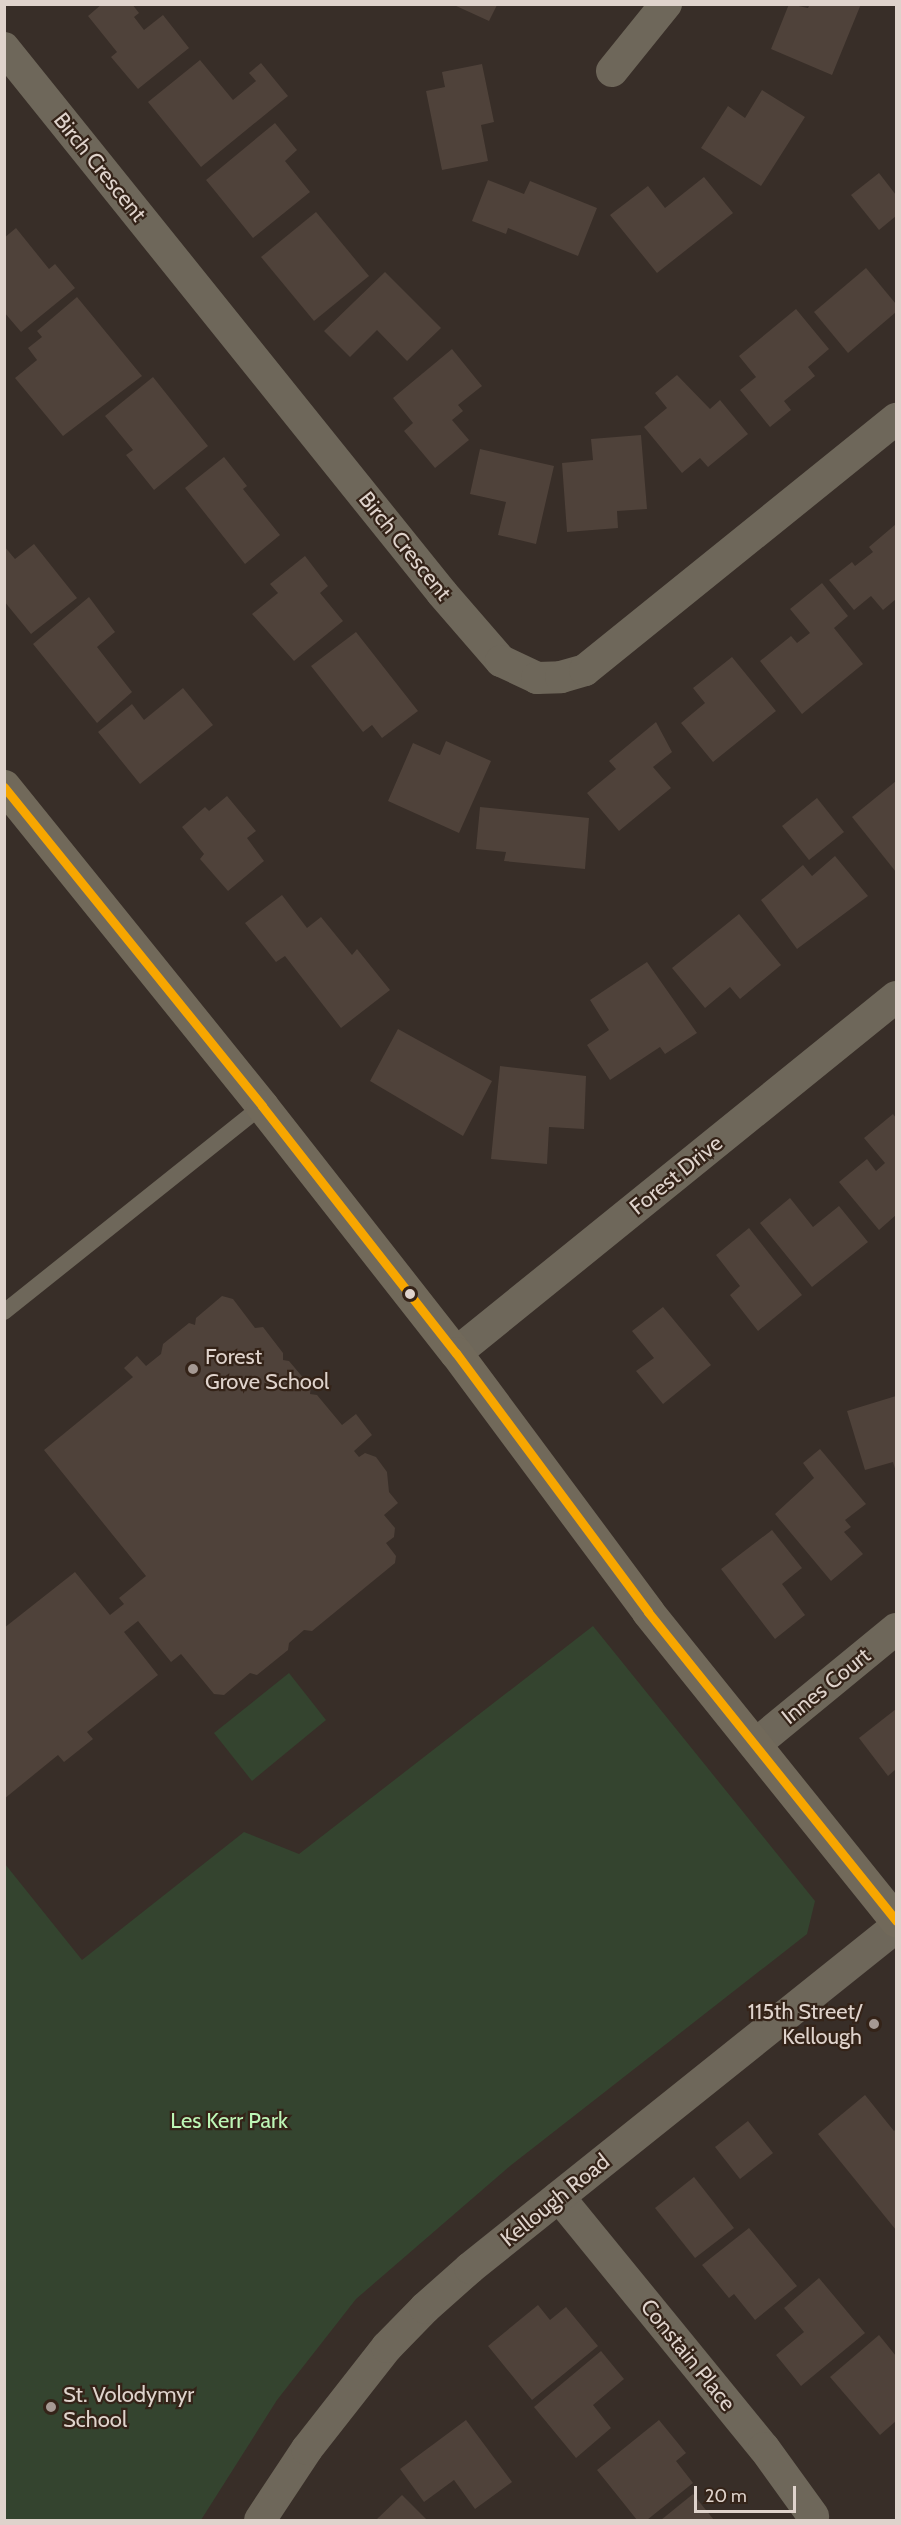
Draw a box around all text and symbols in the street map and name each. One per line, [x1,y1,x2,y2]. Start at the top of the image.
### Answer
street label: Birch Crescent [48,107,152,227]
street label: Birch Crescent [353,486,457,606]
street label: Forest Drive [624,1130,728,1220]
unlabelled marker [404,1288,416,1300]
place label: Forest Grove School [205,1343,329,1394]
marker: Forest Grove School [186,1362,200,1376]
street label: Innes Court [776,1642,876,1730]
place label: 115th Street/ Kellough [748,1998,862,2050]
marker: 115th Street/ Kellough [867,2017,881,2031]
park label: Les Kerr Park [170,2108,288,2134]
street label: Kellough Road [495,2148,615,2252]
street label: Constain Place [635,2294,741,2416]
place label: St. Volodymyr School [63,2381,194,2432]
marker: St. Volodymyr School [44,2400,58,2414]
scale bar [697,2474,799,2512]
text: 20 m [705,2485,747,2507]

